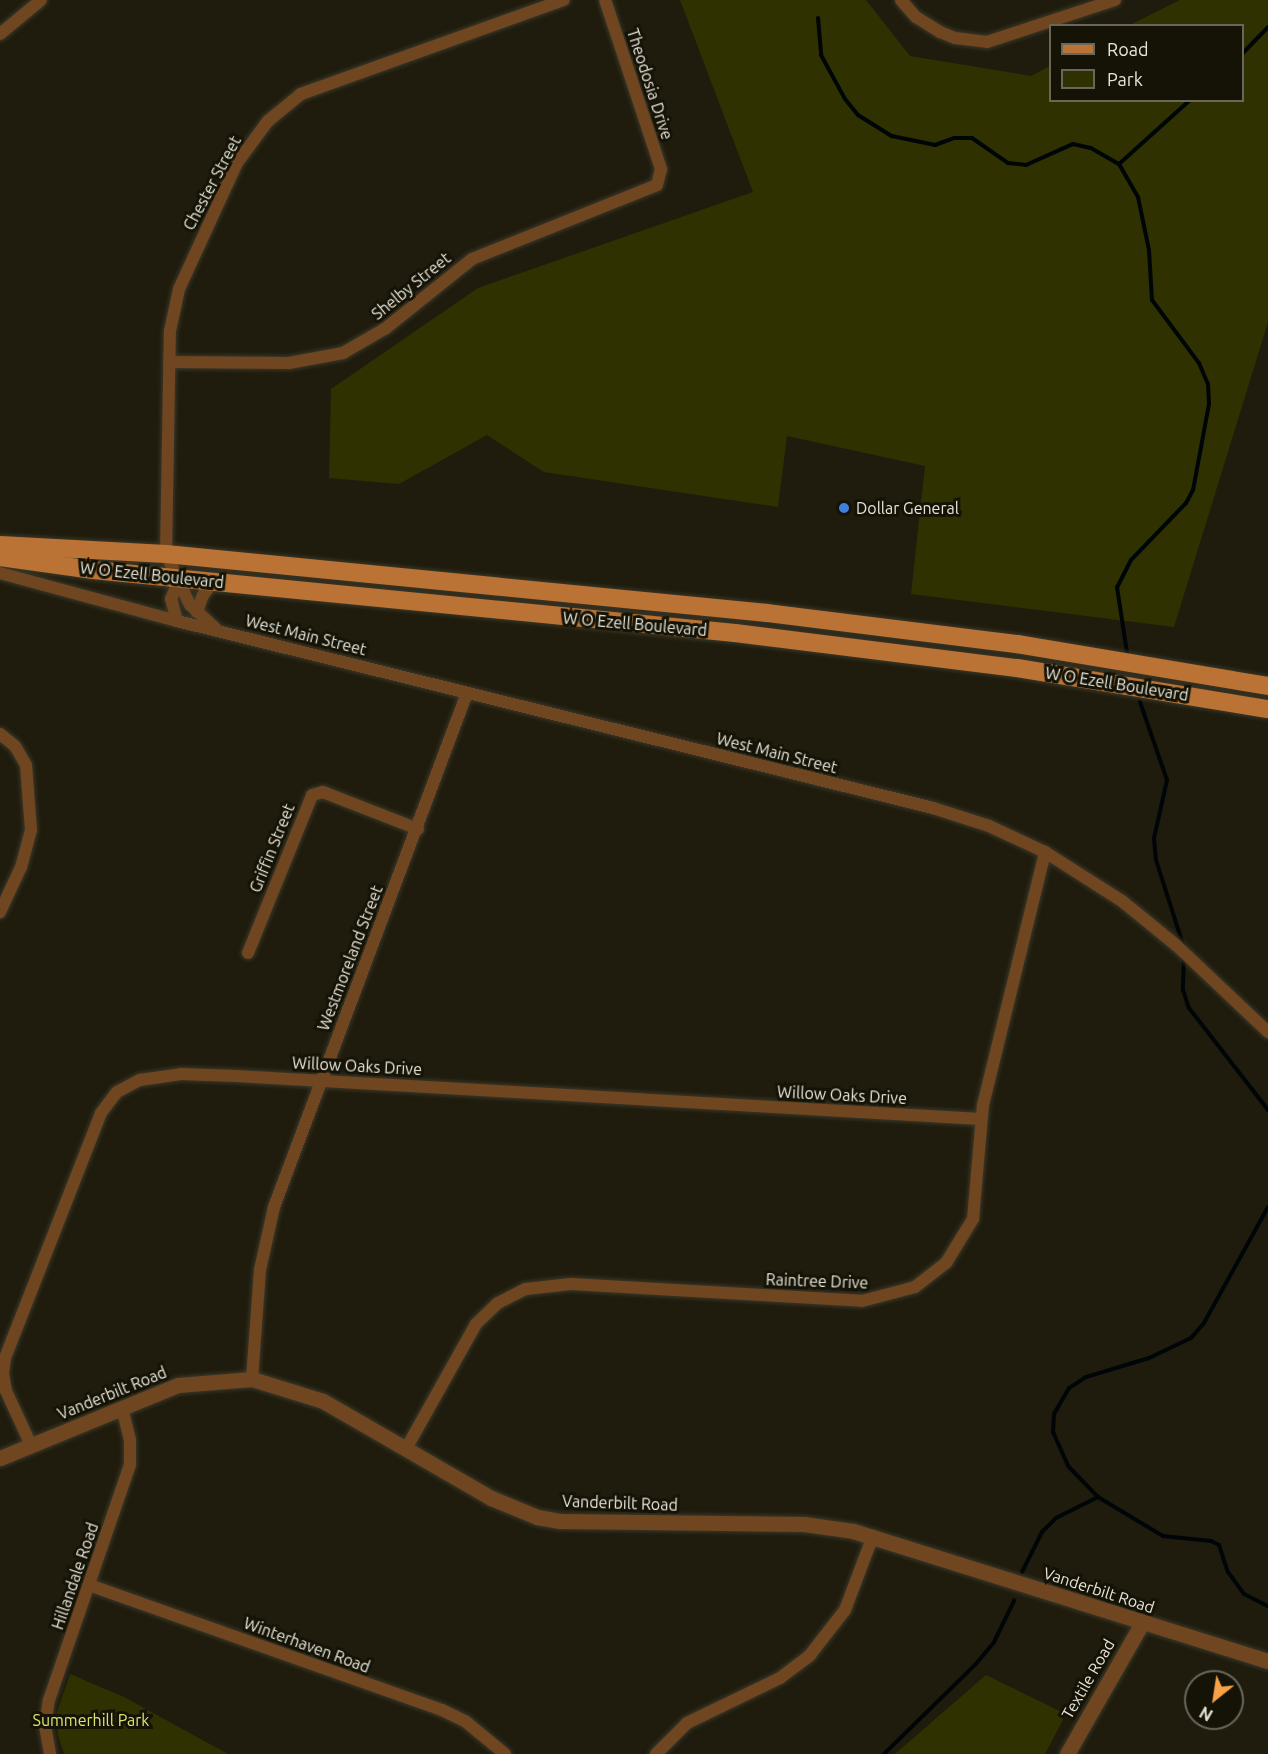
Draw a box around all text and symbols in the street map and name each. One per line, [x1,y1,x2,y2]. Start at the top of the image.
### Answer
legend [1049,24,1244,102]
street label: Theodosia Drive [623,26,677,142]
text: Road [1107,39,1149,59]
text: Park [1107,69,1143,89]
street label: Chester Street [179,132,245,234]
street label: Shelby Street [368,248,454,324]
place label: Dollar General [856,498,959,518]
marker: Dollar General [837,501,851,515]
street label: W O Ezell Boulevard [79,558,225,592]
street label: W O Ezell Boulevard [562,608,708,640]
street label: West Main Street [244,611,368,659]
street label: W O Ezell Boulevard [1044,663,1190,705]
street label: West Main Street [715,729,839,777]
street label: Griffin Street [245,801,299,895]
street label: Westmoreland Street [313,883,387,1033]
street label: Willow Oaks Drive [292,1053,422,1079]
street label: Willow Oaks Drive [777,1082,907,1108]
street label: Raintree Drive [765,1270,869,1292]
street label: Vanderbilt Road [55,1362,169,1424]
street label: Vanderbilt Road [562,1491,678,1515]
street label: Hillandale Road [48,1520,102,1632]
street label: Vanderbilt Road [1041,1563,1157,1617]
street label: Winterhaven Road [241,1613,373,1677]
street label: Textile Road [1057,1636,1119,1722]
north arrow [1184,1670,1244,1730]
text: N [1196,1703,1216,1725]
park label: Summerhill Park [33,1710,149,1730]

